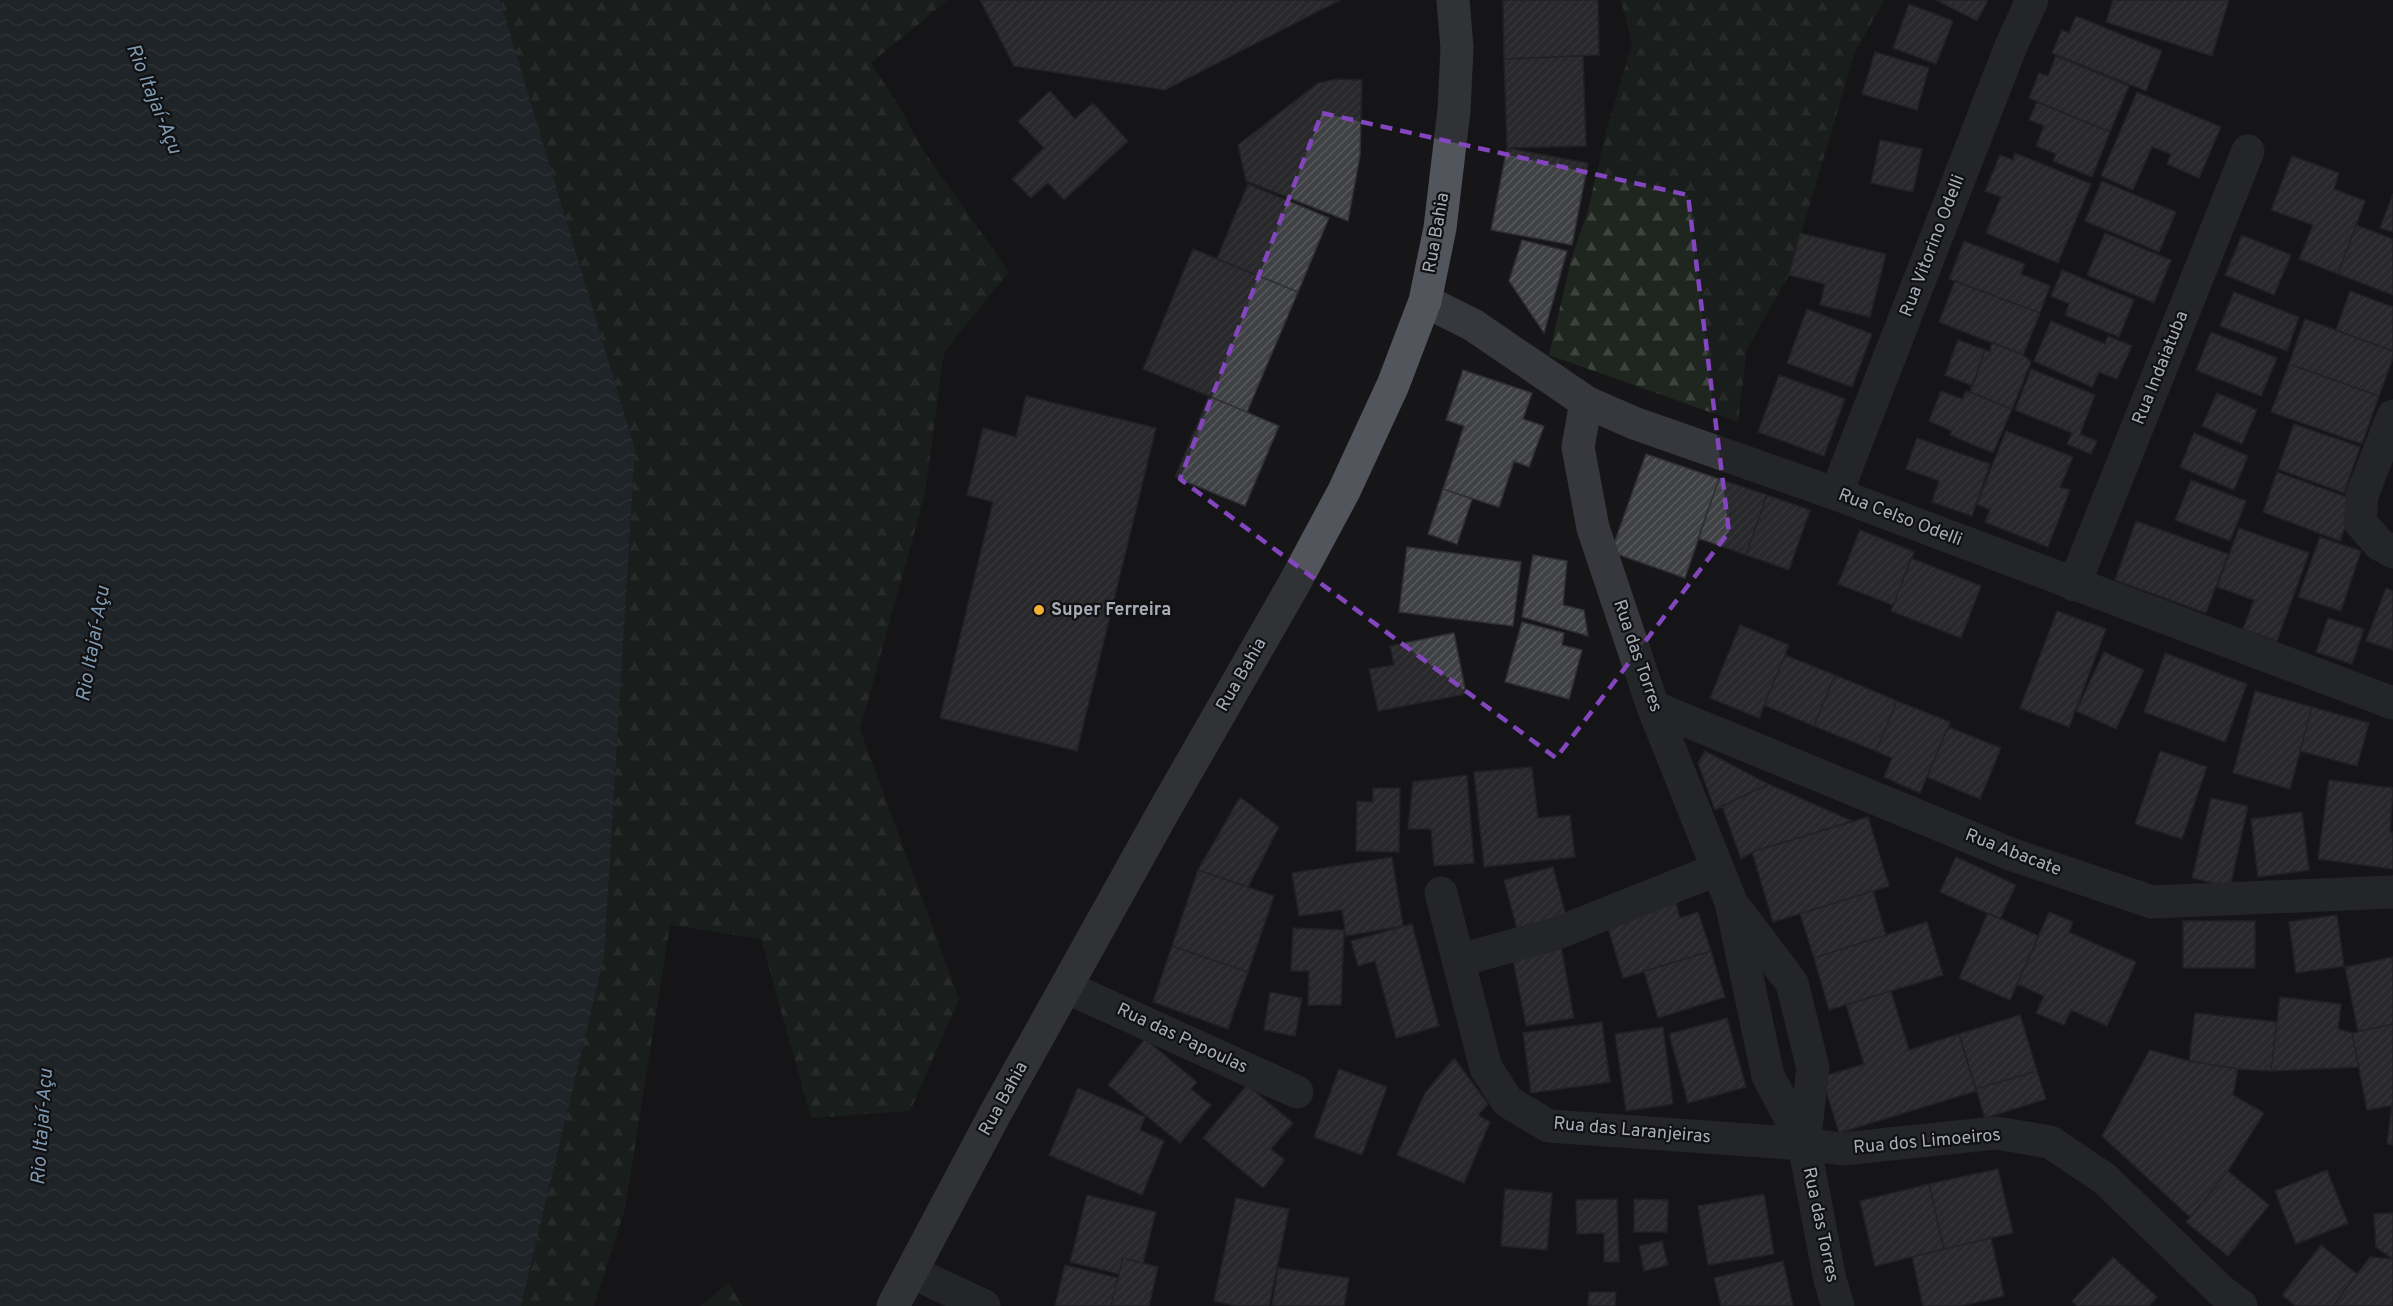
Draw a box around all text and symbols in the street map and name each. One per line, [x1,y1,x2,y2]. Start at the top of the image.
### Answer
water label: Rio Itajaí-Açu [119,40,187,159]
street label: Rua Vitorino Odelli [1895,172,1971,320]
street label: Rua Bahia [1419,191,1455,275]
street label: Rua Indaiatuba [2128,308,2194,428]
street label: Rua Celso Odelli [1835,484,1965,552]
water label: Rio Itajaí-Açu [71,583,117,704]
street label: Rua das Torres [1607,597,1667,715]
place label: Super Ferreira [1051,599,1171,622]
marker: Super Ferreira [1032,603,1046,617]
street label: Rua Bahia [1212,634,1272,716]
street label: Rua Abacate [1961,824,2065,882]
street label: Rua das Papoulas [1113,999,1251,1079]
street label: Rua Bahia [974,1058,1034,1140]
water label: Rio Itajaí-Açu [26,1067,60,1186]
street label: Rua das Laranjeiras [1552,1113,1712,1149]
street label: Rua dos Limoeiros [1852,1124,2002,1160]
street label: Rua das Torres [1797,1165,1843,1285]

